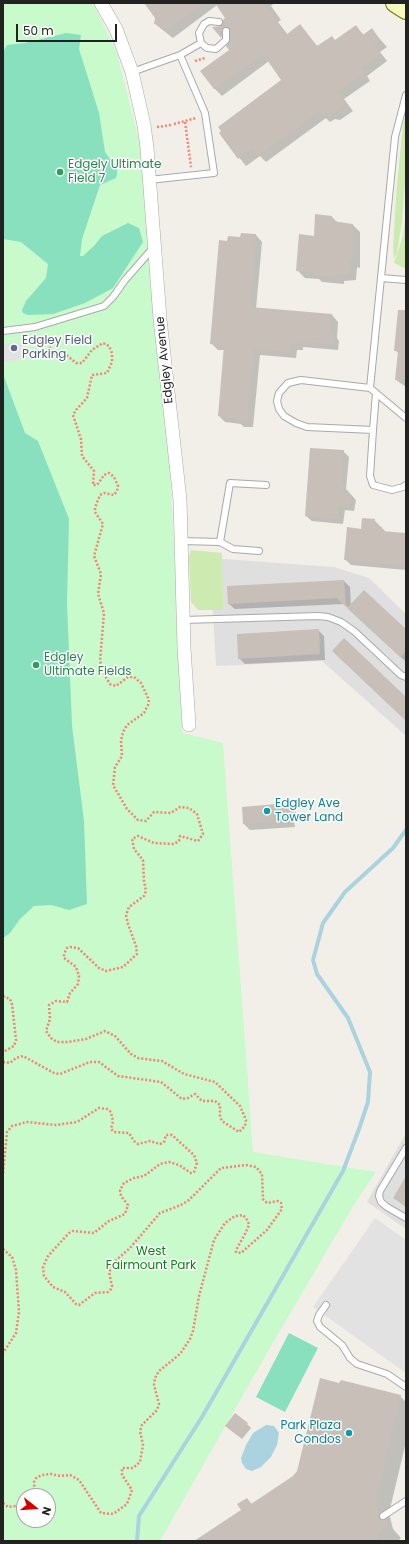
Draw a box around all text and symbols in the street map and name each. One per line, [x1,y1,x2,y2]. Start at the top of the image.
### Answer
scale bar [18,16,119,42]
text: 50 m [23,22,54,39]
place label: Edgely Ultimate Field 7 [68,158,161,186]
marker: Edgely Ultimate Field 7 [55,167,65,177]
street label: Edgley Avenue [153,316,177,404]
place label: Edgley Field Parking [22,334,92,362]
marker: Edgley Field Parking [9,343,19,353]
place label: Edgley Ultimate Fields [44,651,132,679]
marker: Edgley Ultimate Fields [31,660,41,670]
place label: Edgley Ave Tower Land [275,797,343,825]
marker: Edgley Ave Tower Land [262,806,272,816]
park label: West Fairmount Park [106,1245,196,1273]
place label: Park Plaza Condos [280,1419,341,1447]
marker: Park Plaza Condos [344,1428,354,1438]
north arrow [16,1488,56,1528]
text: N [38,1505,55,1518]

